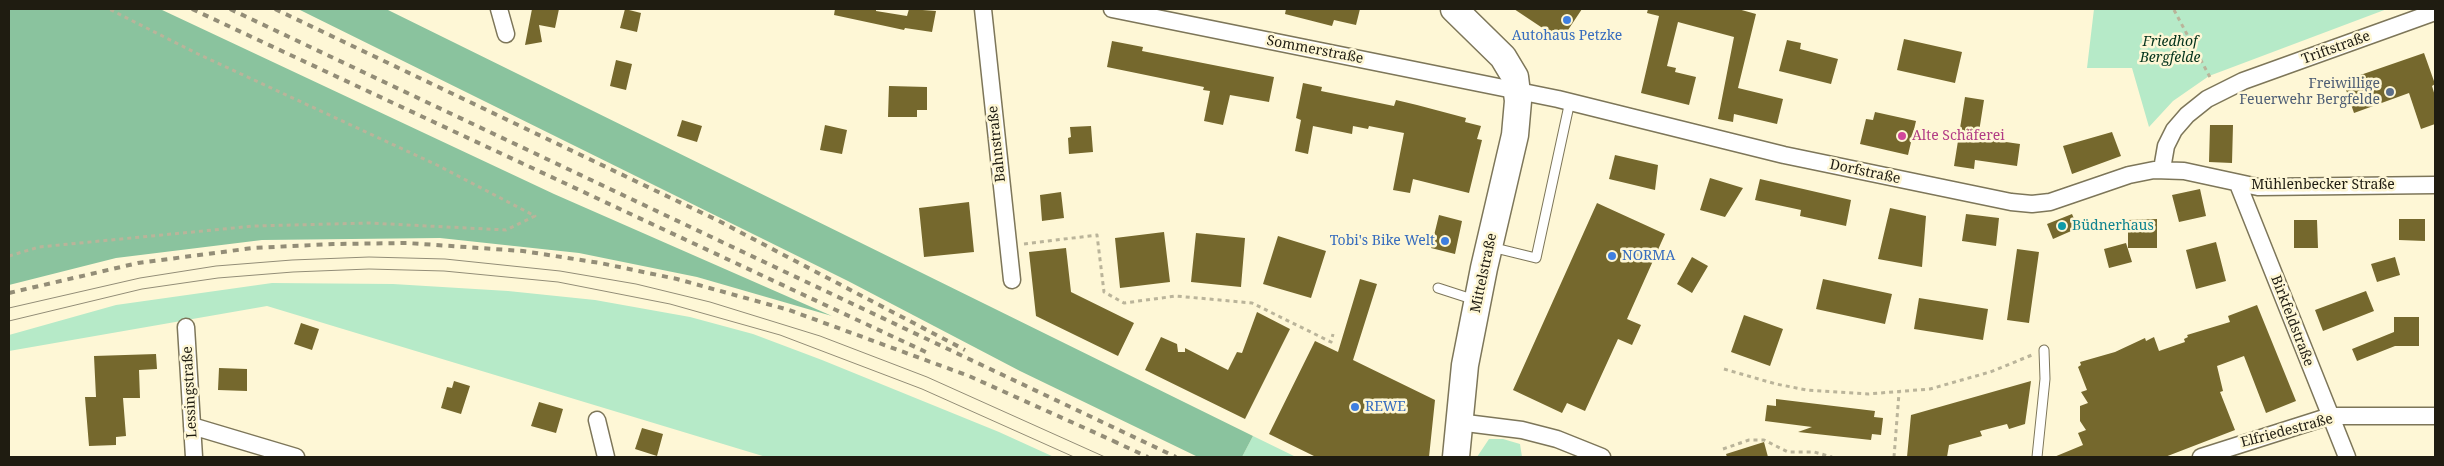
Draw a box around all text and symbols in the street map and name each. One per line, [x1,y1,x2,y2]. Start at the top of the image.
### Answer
marker: Autohaus Petzke [1561,14,1573,26]
place label: Autohaus Petzke [1512,28,1622,44]
street label: Triftstraße [2299,28,2373,68]
street label: Sommerstraße [1265,32,1365,68]
park label: Friedhof Bergfelde [2140,34,2200,66]
place label: Freiwillige Feuerwehr Bergfelde [2239,76,2380,108]
marker: Freiwillige Feuerwehr Bergfelde [2384,86,2396,98]
street label: Bahnstraße [985,105,1009,183]
place label: Alte Schäferei [1912,128,2005,144]
marker: Alte Schäferei [1896,130,1908,142]
street label: Dorfstraße [1828,156,1902,188]
street label: Mühlenbecker Straße [2251,177,2395,193]
place label: Büdnerhaus [2072,218,2154,234]
marker: Büdnerhaus [2056,220,2068,232]
street label: Mittelstraße [1467,231,1501,315]
place label: Tobi's Bike Welt [1330,233,1435,249]
marker: Tobi's Bike Welt [1439,235,1451,247]
place label: NORMA [1622,248,1675,264]
marker: NORMA [1606,250,1618,262]
street label: Birkfeldstraße [2267,273,2317,369]
street label: Lessingstraße [179,346,201,438]
place label: REWE [1365,399,1406,415]
marker: REWE [1349,401,1361,413]
street label: Elfriedestraße [2239,411,2335,451]

